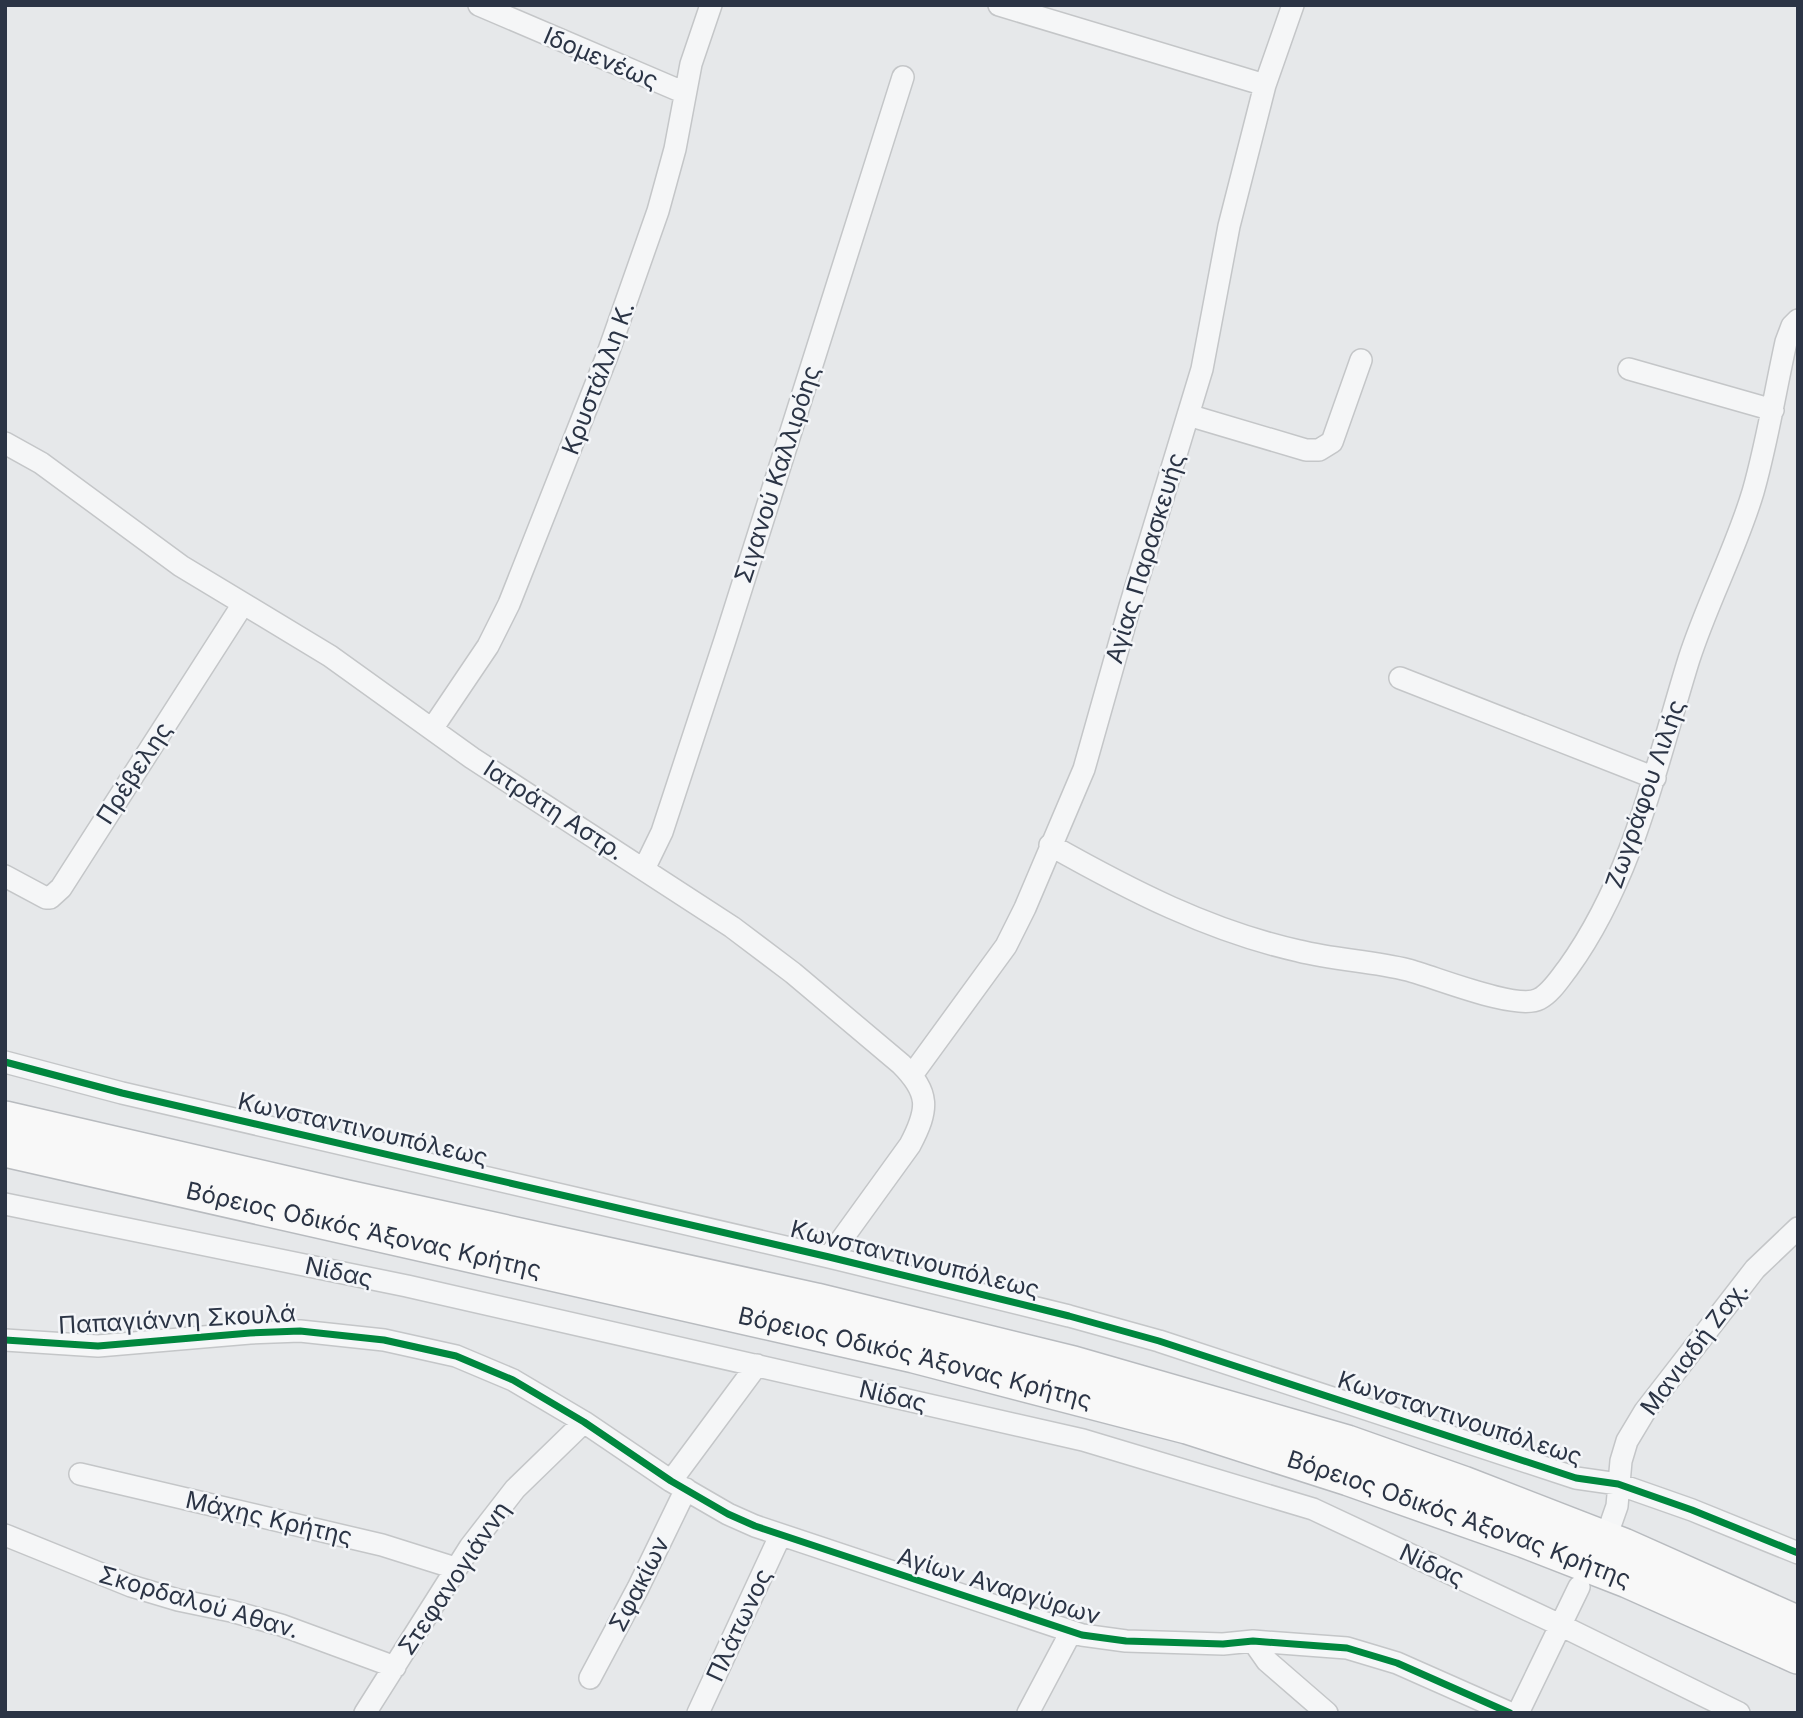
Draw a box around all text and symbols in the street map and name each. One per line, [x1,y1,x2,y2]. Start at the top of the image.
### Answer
street label: Ιδομενέως [539,21,663,95]
street label: Κρυστάλλη Κ. [555,297,641,459]
street label: Σιγανού Καλλιρόης [728,362,826,586]
street label: Αγίας Παρασκευής [1099,449,1191,667]
street label: Ζωγράφου Λιλής [1599,696,1691,892]
street label: Πρέβελης [90,717,178,829]
street label: Ιατράτη Αστρ. [478,754,630,866]
street label: Κωνσταντινουπόλεως [235,1086,491,1172]
street label: Βόρειος Οδικός Άξονας Κρήτης [184,1175,544,1284]
street label: Κωνσταντινουπόλεως [788,1214,1042,1304]
street label: Νίδας [303,1251,375,1293]
street label: Μανιαδή Ζαχ. [1634,1275,1754,1421]
street label: Παπαγιάννη Σκουλά [57,1298,297,1340]
street label: Βόρειος Οδικός Άξονας Κρήτης [736,1300,1095,1414]
street label: Κωνσταντινουπόλεως [1334,1365,1586,1471]
street label: Νίδας [856,1374,930,1418]
street label: Βόρειος Οδικός Άξονας Κρήτης [1284,1444,1635,1593]
street label: Μάχης Κρήτης [183,1485,355,1551]
street label: Στεφανογιάννη [392,1496,516,1660]
street label: Σφακίων [603,1532,675,1636]
street label: Νίδας [1395,1537,1469,1593]
street label: Αγίων Αναργύρων [894,1541,1104,1631]
street label: Σκορδαλού Αθαν. [96,1560,302,1644]
street label: Πλάτωνος [700,1564,778,1686]

